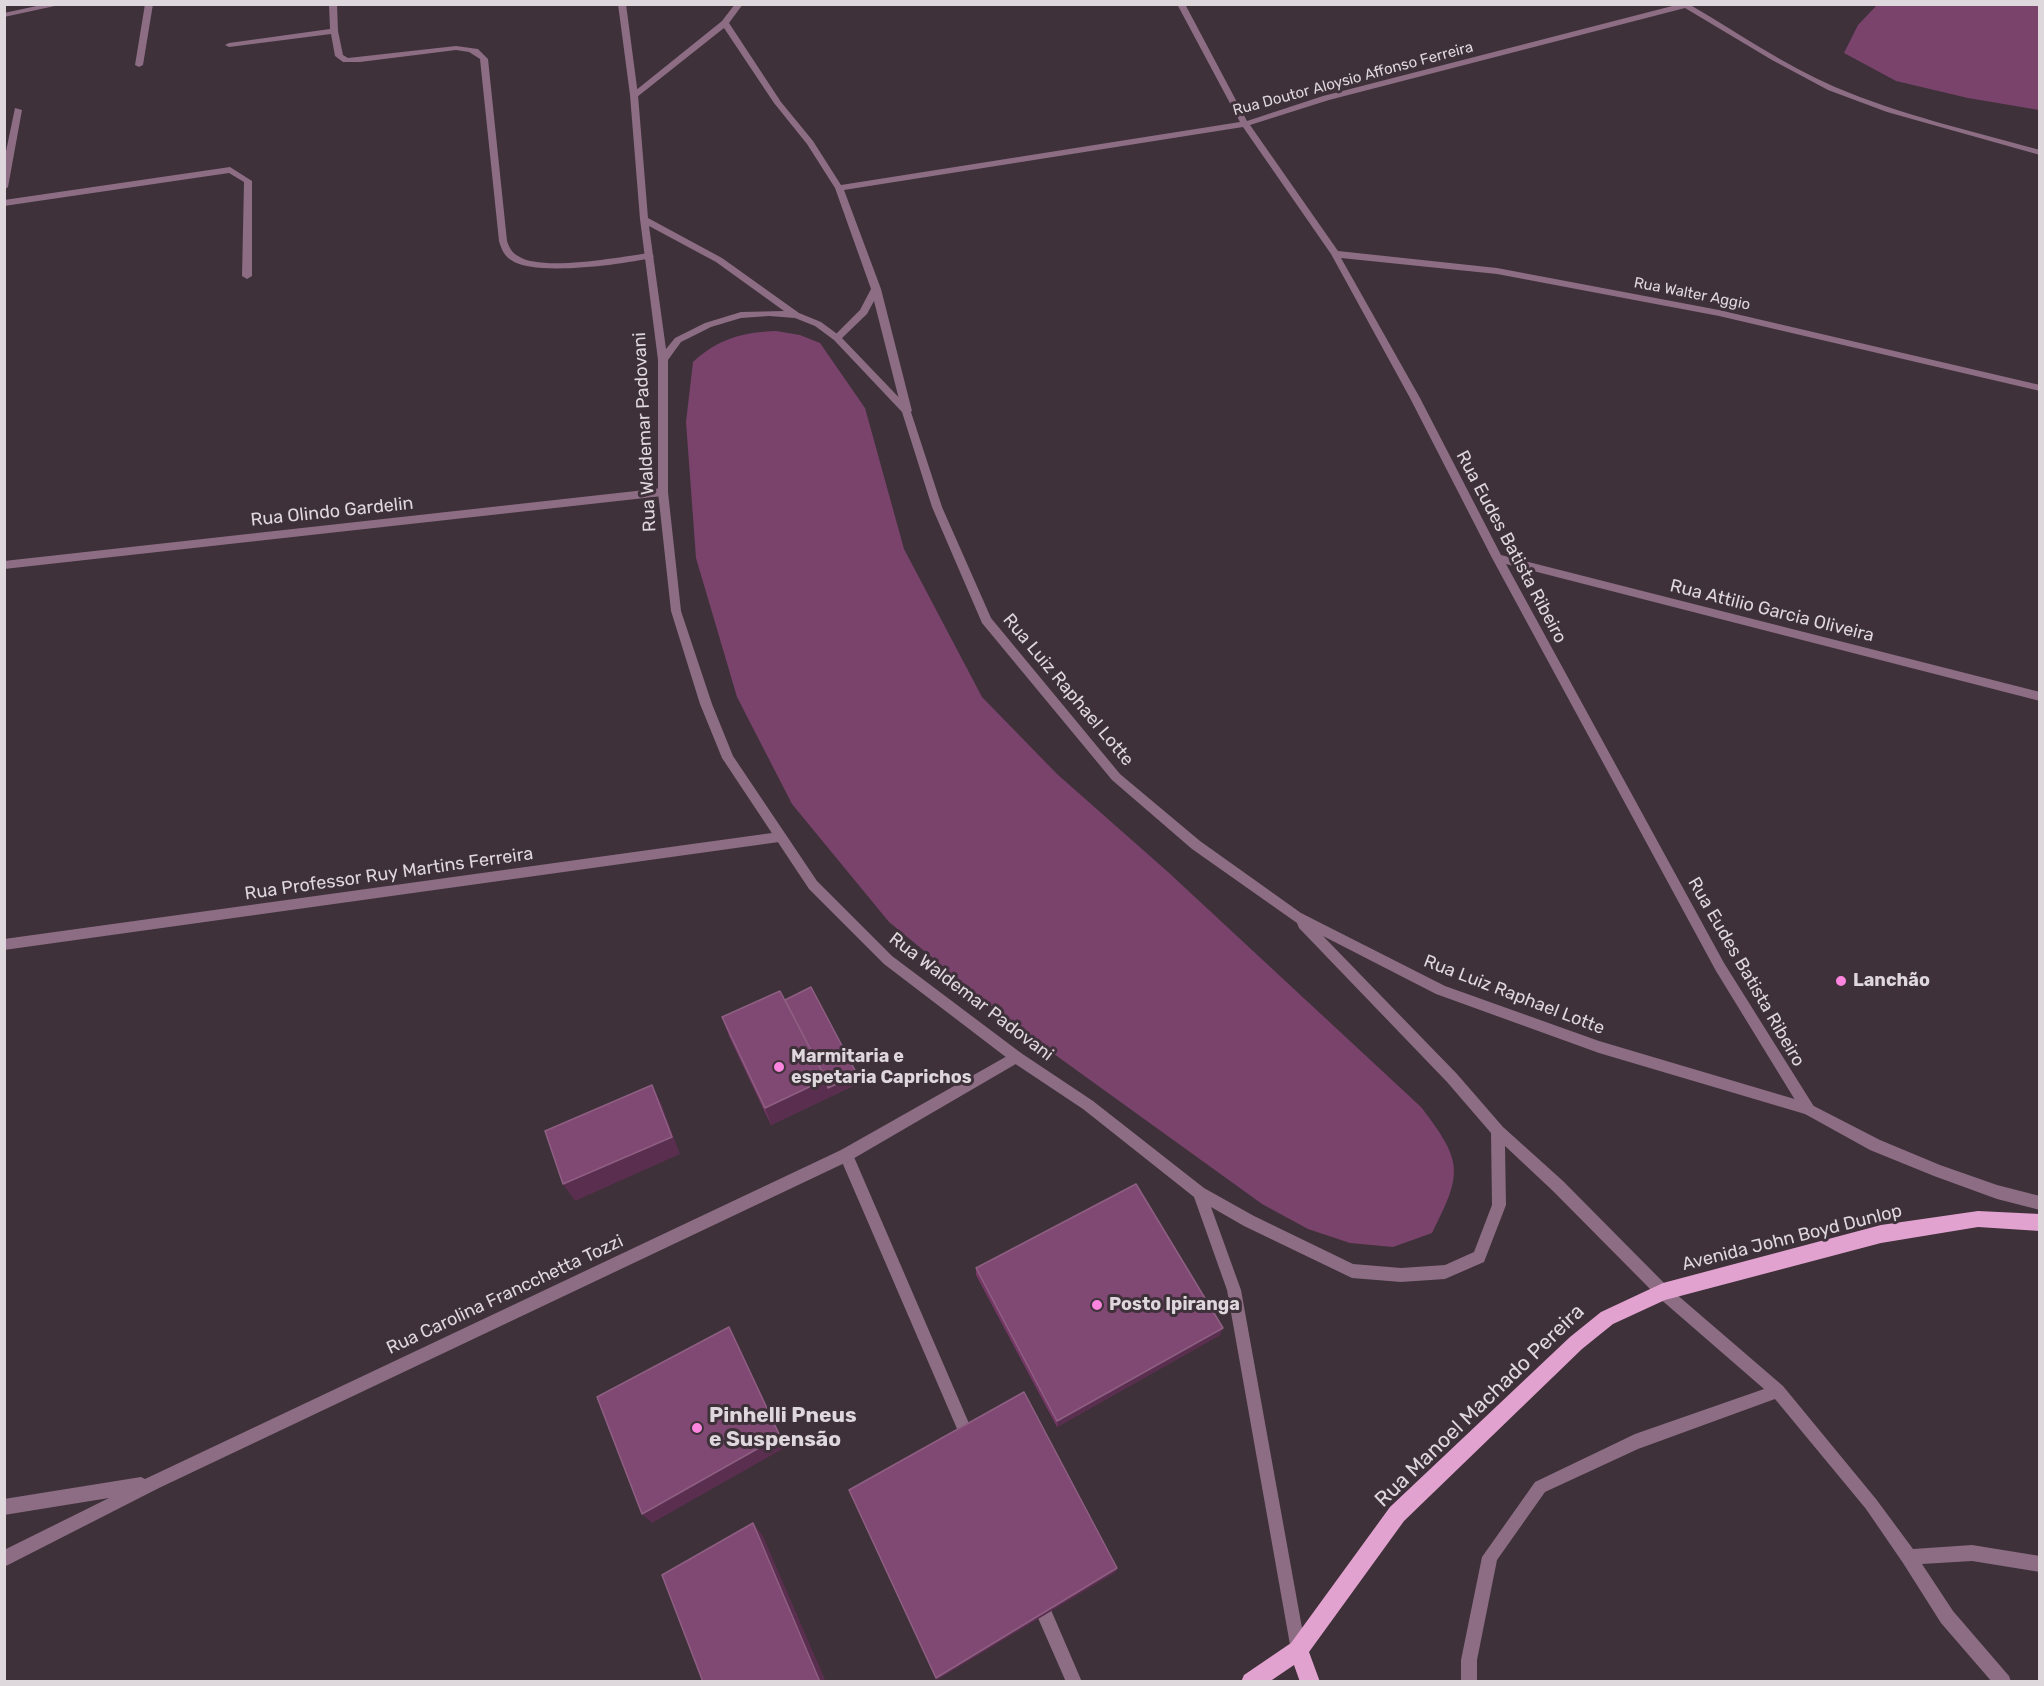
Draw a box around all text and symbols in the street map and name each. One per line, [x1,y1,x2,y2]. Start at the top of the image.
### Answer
street label: Rua Doutor Aloysio Affonso Ferreira [1231,38,1475,120]
street label: Rua Walter Aggio [1632,274,1752,314]
street label: Rua Waldemar Padovani [629,332,661,532]
street label: Rua Eudes Batista Ribeiro [1451,447,1571,647]
street label: Rua Olindo Gardelin [250,493,414,531]
street label: Rua Attilio Garcia Oliveira [1668,575,1876,647]
street label: Rua Luiz Raphael Lotte [998,609,1138,771]
street label: Rua Professor Ruy Martins Ferreira [243,843,535,905]
street label: Rua Eudes Batista Ribeiro [1683,873,1809,1071]
street label: Rua Waldemar Padovani [885,928,1057,1066]
street label: Rua Luiz Raphael Lotte [1420,950,1608,1040]
place label: Lanchão [1853,970,1930,992]
marker: Lanchão [1834,974,1848,988]
place label: Marmitaria e espetaria Caprichos [791,1046,972,1088]
marker: Marmitaria e espetaria Caprichos [772,1060,786,1074]
street label: Avenida John Boyd Dunlop [1680,1200,1904,1276]
street label: Rua Carolina Francchetta Tozzi [383,1231,627,1359]
place label: Posto Ipiranga [1109,1294,1240,1316]
marker: Posto Ipiranga [1090,1298,1104,1312]
street label: Rua Manoel Machado Pereira [1370,1299,1590,1513]
place label: Pinhelli Pneus e Suspensão [709,1403,857,1453]
marker: Pinhelli Pneus e Suspensão [690,1421,704,1435]

